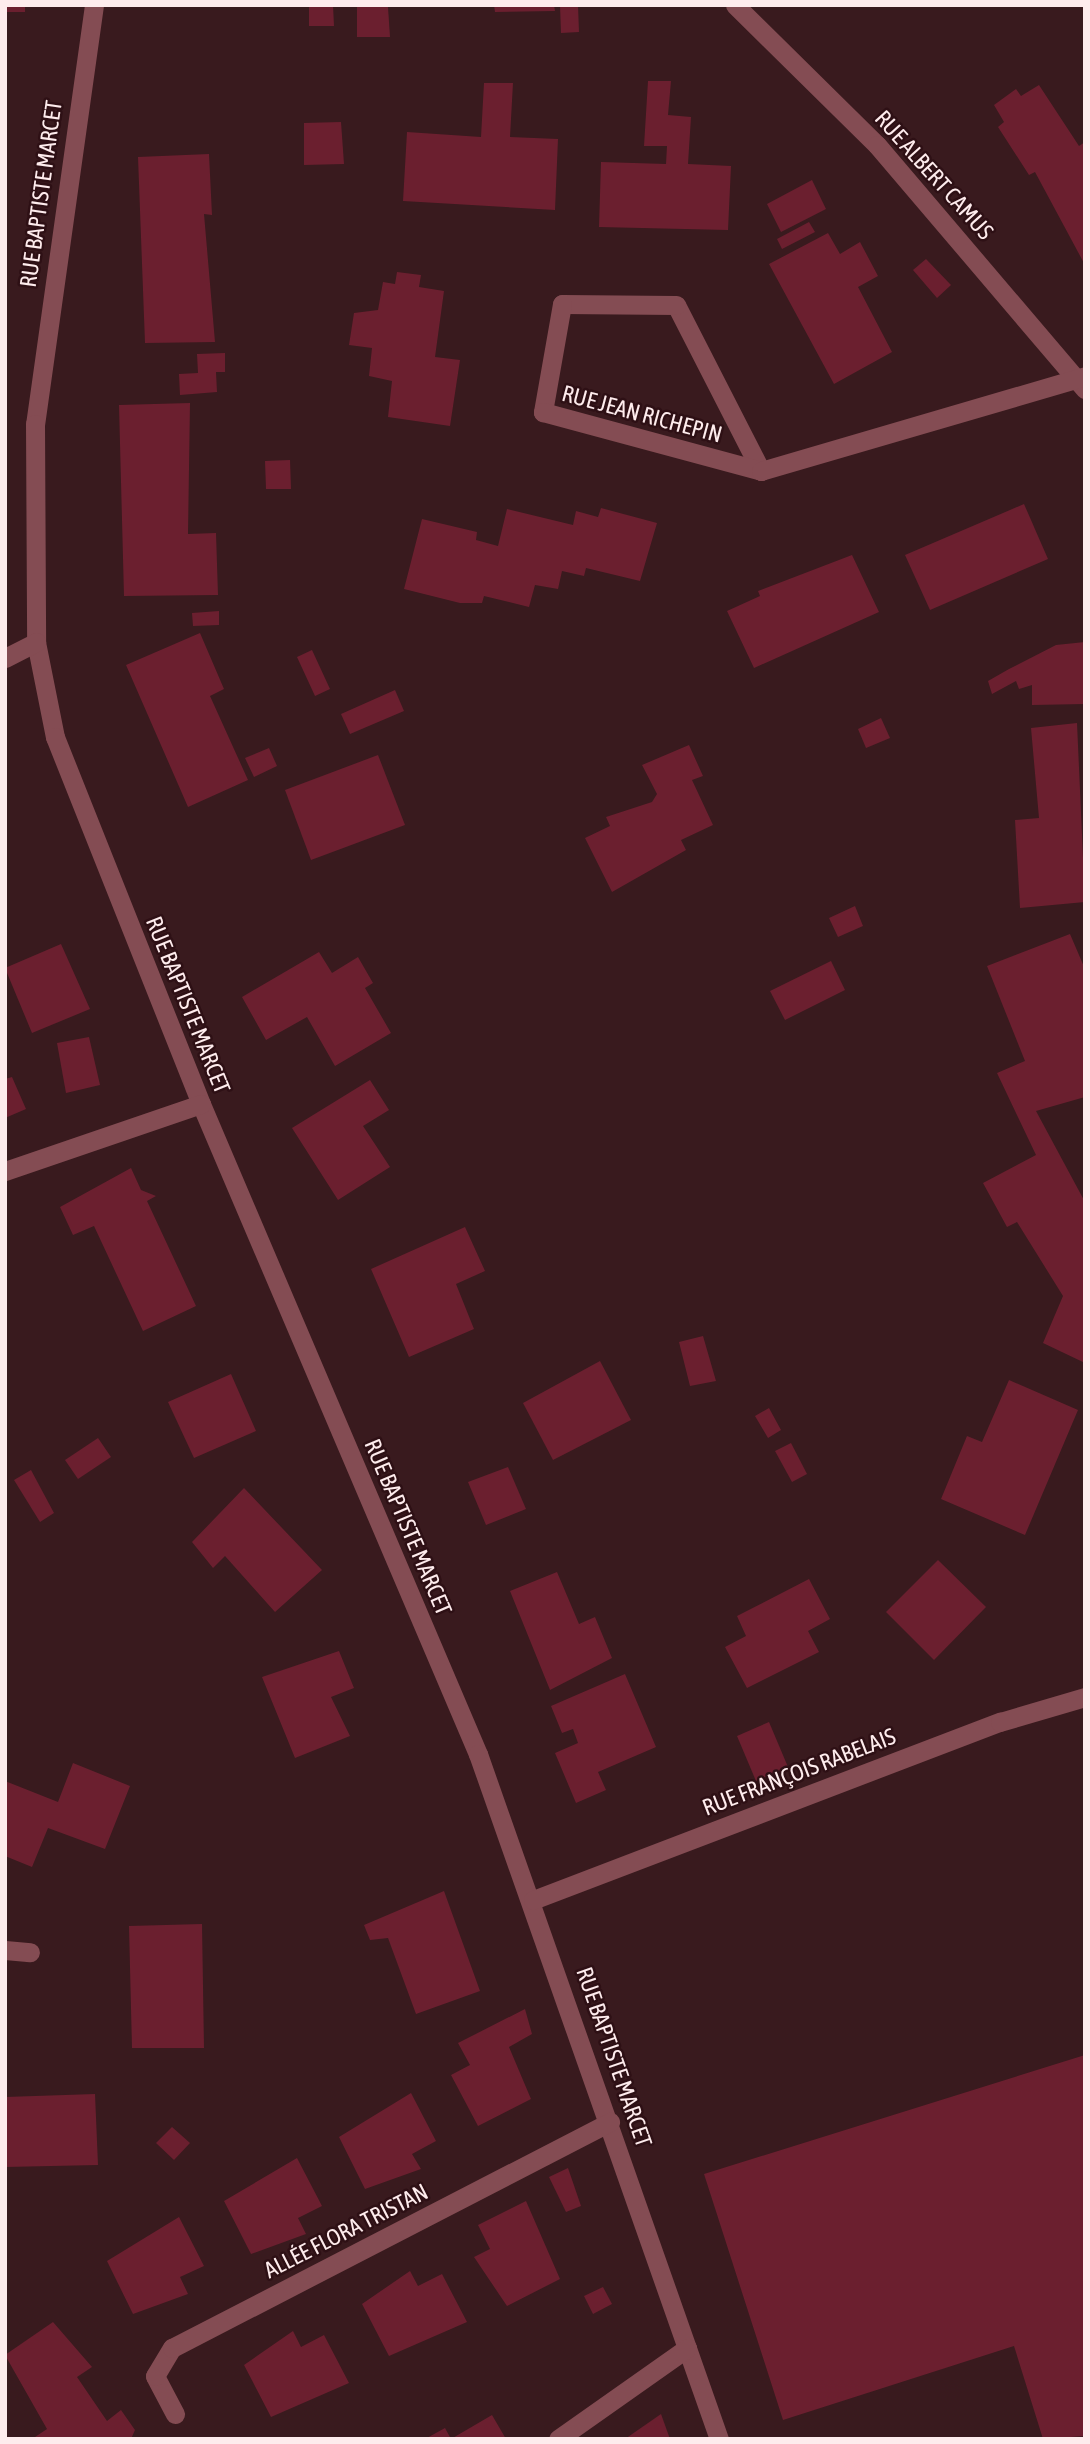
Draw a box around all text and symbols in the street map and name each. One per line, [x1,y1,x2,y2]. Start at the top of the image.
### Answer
street label: RUE BAPTISTE MARCET [14,99,68,289]
street label: RUE ALBERT CAMUS [869,105,999,245]
street label: RUE JEAN RICHEPIN [559,379,725,449]
street label: RUE BAPTISTE MARCET [140,913,236,1097]
street label: RUE BAPTISTE MARCET [359,1435,457,1619]
street label: RUE FRANÇOIS RABELAIS [698,1722,900,1822]
street label: RUE BAPTISTE MARCET [570,1963,658,2151]
street label: ALLÉE FLORA TRISTAN [260,2178,432,2284]

